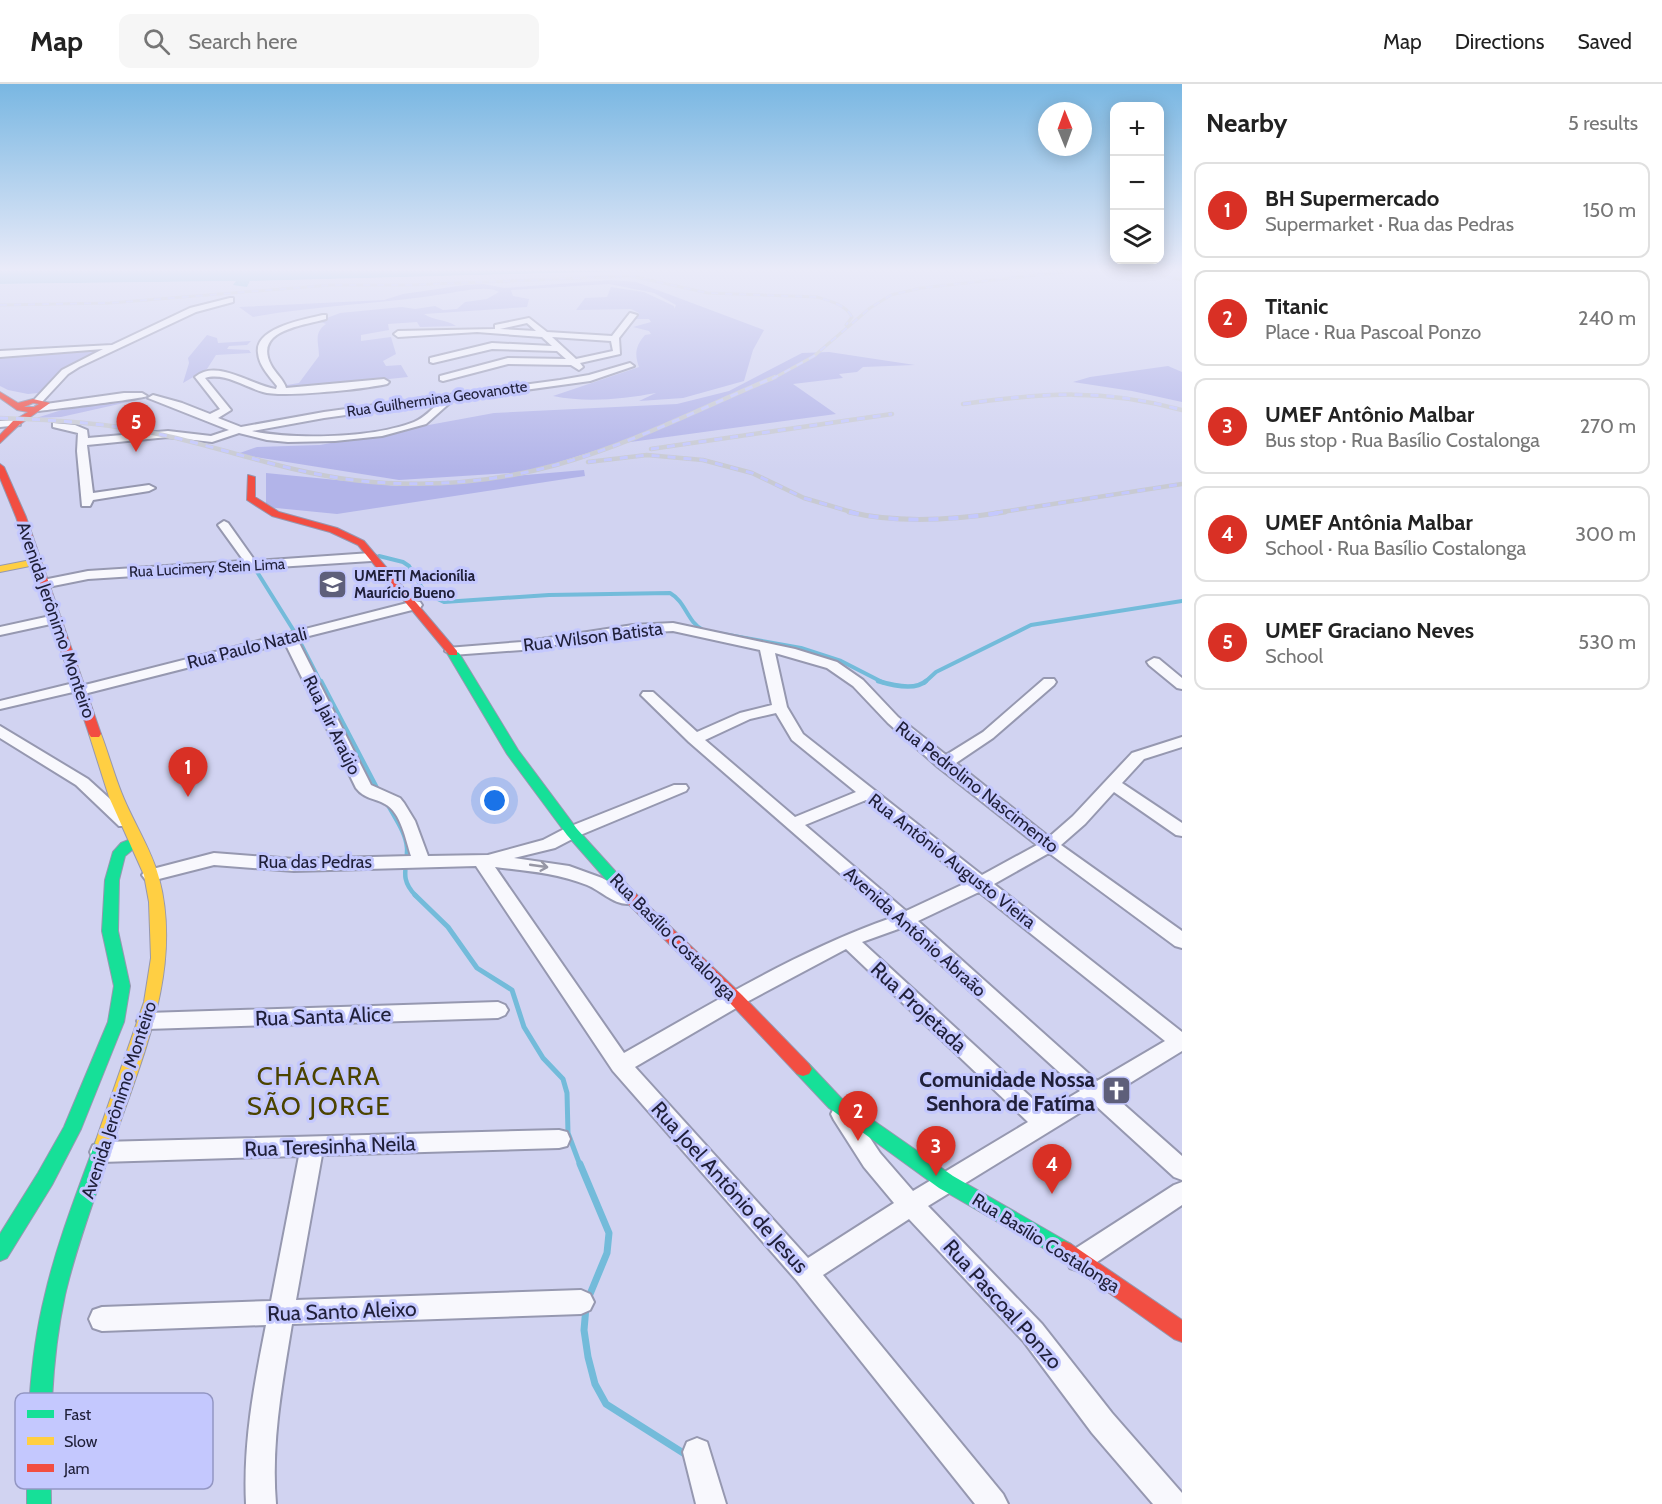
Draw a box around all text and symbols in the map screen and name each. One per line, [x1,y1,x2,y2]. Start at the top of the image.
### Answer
search box [119,14,539,68]
text: Map [30,24,83,58]
icon: search [140,25,173,58]
text: Search here [188,28,297,55]
text: Map [1383,29,1422,54]
text: Directions [1455,29,1544,54]
text: Saved [1577,29,1632,54]
north arrow [1038,102,1092,156]
map controls [1110,102,1164,264]
button: + [1110,102,1164,156]
text: Nearby [1206,107,1287,139]
text: 5 results [1568,111,1638,135]
button: − [1110,156,1164,210]
text: BH Supermercado [1265,185,1439,212]
text: 1 [1224,198,1231,222]
text: 150 m [1583,198,1636,222]
button: layers [1110,210,1164,264]
text: Supermarket · Rua das Pedras [1265,212,1514,236]
text: Titanic [1265,293,1328,320]
text: 2 [1222,306,1233,330]
text: 240 m [1578,306,1636,330]
text: Place · Rua Pascoal Ponzo [1265,320,1481,344]
street label: Rua Guilhermina Geovanotte [346,377,529,421]
text: UMEF Antônio Malbar [1265,401,1474,428]
pin: 5 [116,402,156,452]
text: 3 [1222,414,1233,438]
text: 270 m [1580,414,1636,438]
text: Bus stop · Rua Basílio Costalonga [1265,428,1540,452]
text: UMEF Antônia Malbar [1265,509,1473,536]
street label: Avenida Jerônimo Monteiro [12,519,100,721]
text: 4 [1221,522,1234,546]
text: 300 m [1575,522,1636,546]
text: School · Rua Basílio Costalonga [1265,536,1526,560]
street label: Rua Lucimery Stein Lima [128,555,286,581]
place label: UMEFTI Macionília Maurício Bueno [354,567,476,602]
school or university icon: UMEFTI Macionília Maurício Bueno [317,569,349,601]
street label: Rua Wilson Batista [522,617,664,656]
text: UMEF Graciano Neves [1265,617,1474,644]
street label: Rua Paulo Natali [185,622,309,674]
text: 5 [1222,630,1233,654]
text: 530 m [1578,630,1636,654]
text: School [1265,644,1323,668]
street label: Rua Jair Araújo [298,672,366,778]
street label: Rua Pedrolino Nascimento [891,717,1063,858]
pin: 1 [168,748,207,797]
your location [480,786,509,815]
street label: Rua Antônio Augusto Vieira [864,789,1040,933]
street label: Rua das Pedras [258,851,372,873]
one-way arrow [528,861,548,872]
street label: Avenida Antônio Abraão [839,862,991,1002]
street label: Rua Basílio Costalonga [605,869,741,1005]
street label: Rua Projetada [865,956,972,1059]
street label: Avenida Jerônimo Monteiro [77,999,161,1201]
street label: Rua Santa Alice [254,1001,392,1031]
district label: CHÁCARA SÃO JORGE [247,1060,391,1122]
place label: Comunidade Nossa Senhora de Fatíma [919,1067,1096,1116]
church icon: Comunidade Nossa Senhora de Fatíma [1100,1075,1132,1107]
pin: 2 [838,1092,878,1141]
street label: Rua Joel Antônio de Jesus [646,1096,814,1278]
pin: 3 [916,1126,956,1176]
street label: Rua Teresinha Neila [244,1131,416,1161]
pin: 4 [1032,1144,1072,1194]
street label: Rua Basílio Costalonga [968,1189,1124,1298]
street label: Rua Pascoal Ponzo [938,1234,1068,1374]
street label: Rua Santo Aleixo [267,1296,417,1326]
legend [15,1393,213,1489]
text: Fast [64,1405,92,1424]
text: Slow [64,1432,98,1451]
text: Jam [63,1459,90,1478]

